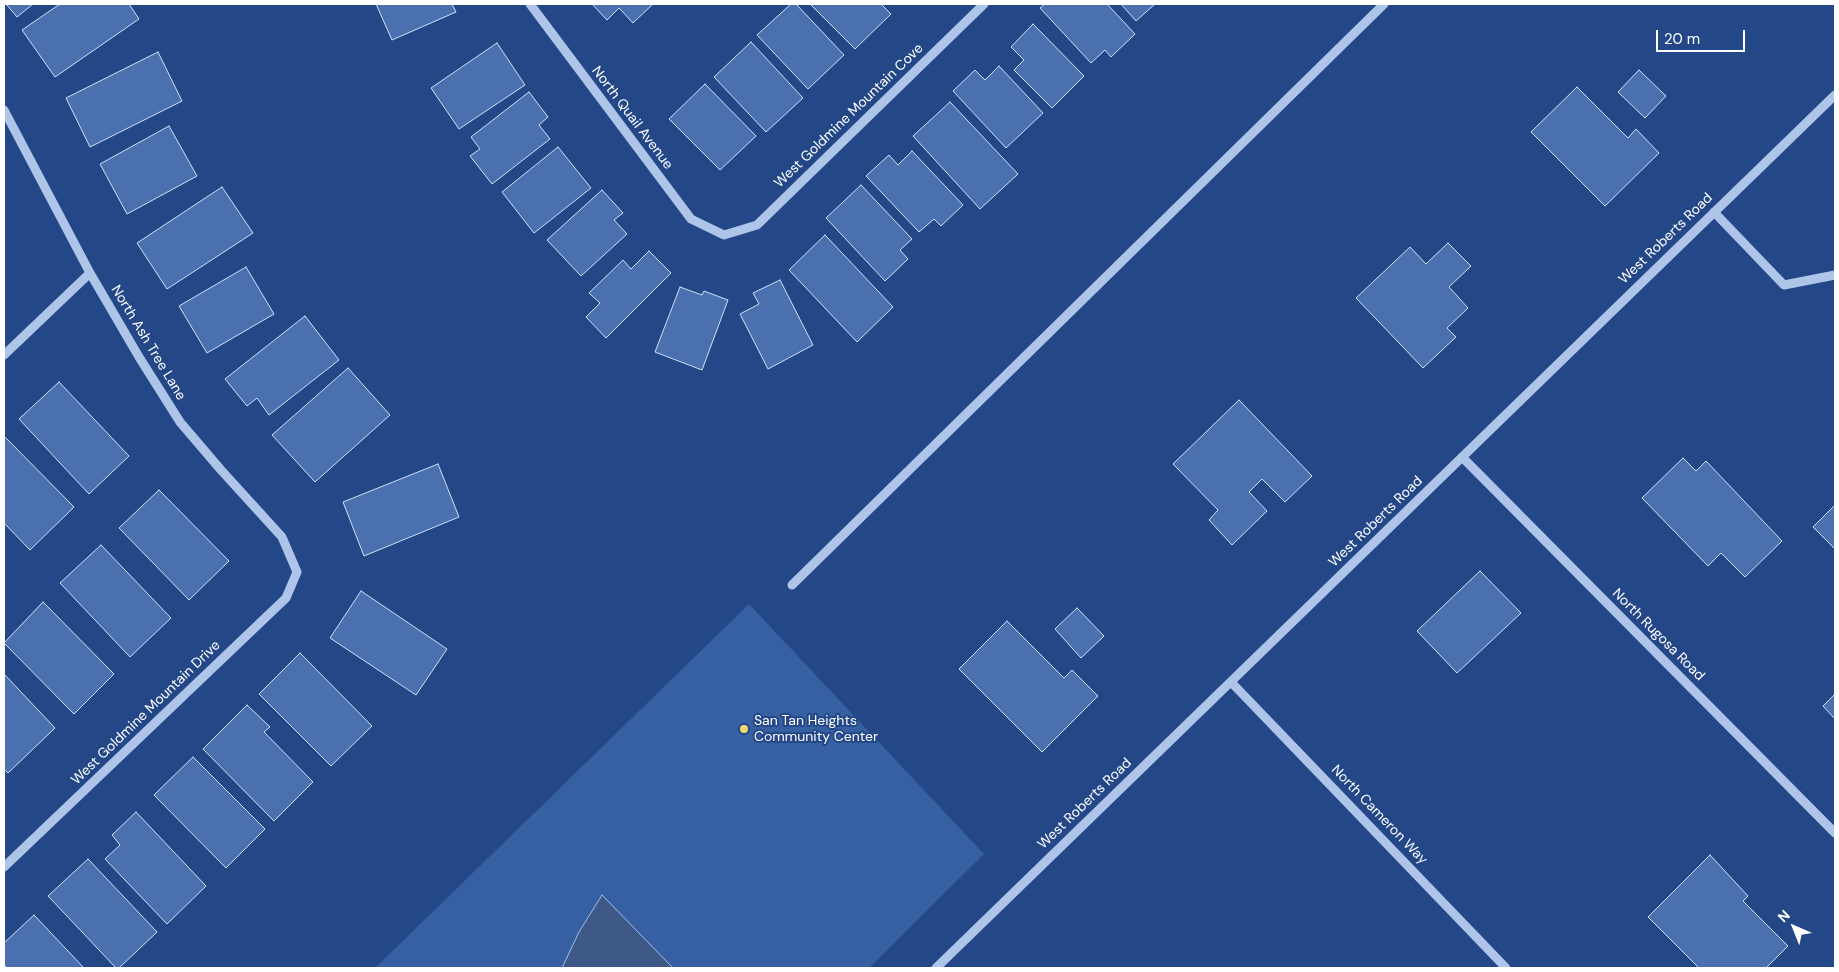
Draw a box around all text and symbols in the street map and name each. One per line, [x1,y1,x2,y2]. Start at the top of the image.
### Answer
scale bar [1659,20,1748,52]
text: 20 m [1664,29,1700,49]
street label: West Goldmine Mountain Cove [771,40,927,192]
street label: North Quail Avenue [588,63,676,173]
street label: West Roberts Road [1616,190,1716,288]
street label: North Ash Tree Lane [107,282,189,404]
street label: West Roberts Road [1326,473,1426,571]
street label: North Rugosa Road [1608,585,1708,685]
street label: West Goldmine Mountain Drive [68,637,224,789]
place label: San Tan Heights Community Center [754,713,878,746]
marker: San Tan Heights Community Center [738,723,750,735]
street label: West Roberts Road [1035,755,1135,853]
street label: North Cameron Way [1327,762,1431,868]
north arrow [1769,902,1819,952]
text: N [1774,906,1794,926]

